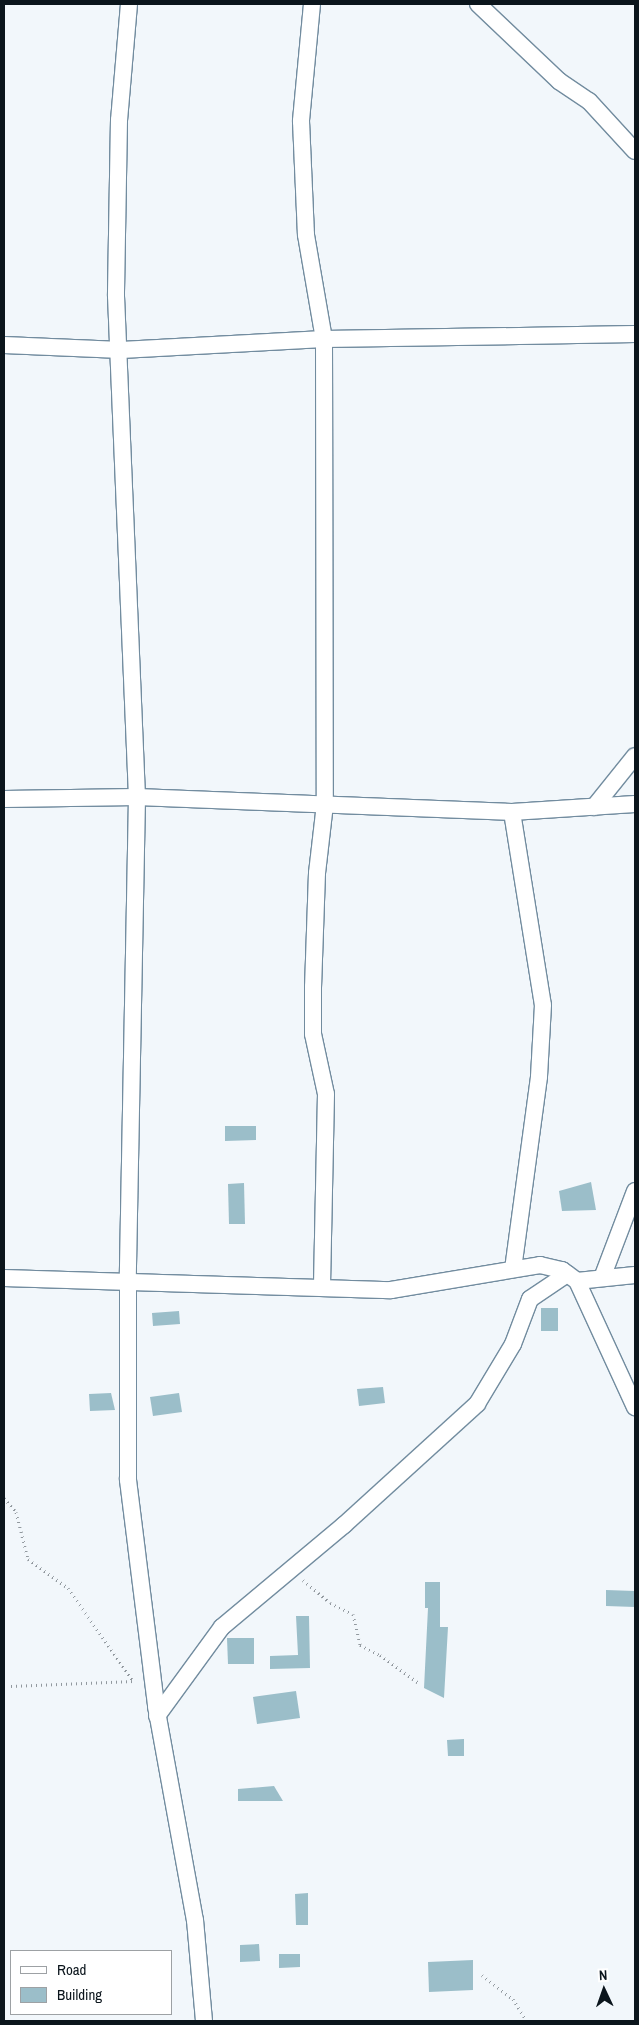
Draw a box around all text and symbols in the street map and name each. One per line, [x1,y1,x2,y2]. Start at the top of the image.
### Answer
legend [10,1950,172,2015]
text: Road [57,1959,86,1980]
north arrow [579,1965,629,2015]
text: N [599,1966,608,1984]
text: Building [57,1984,102,2005]

